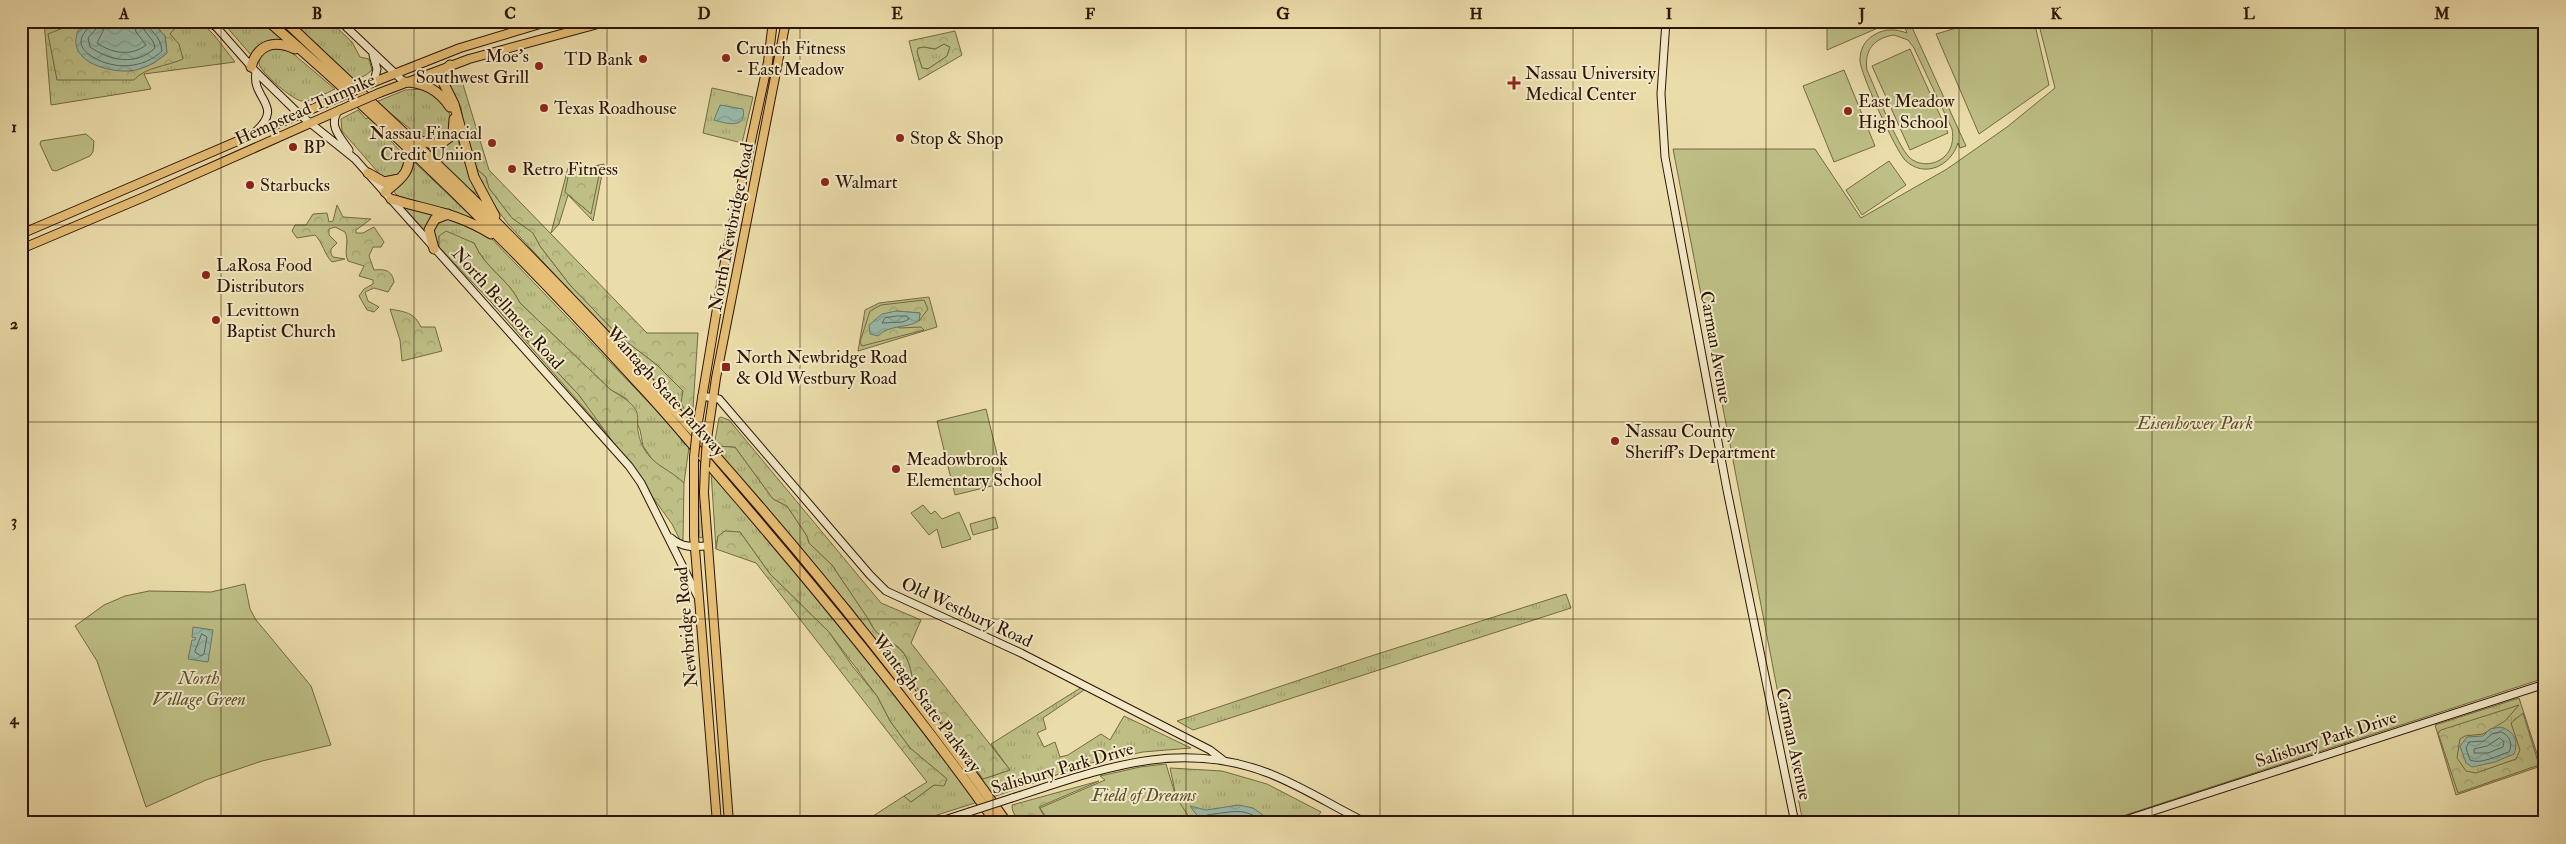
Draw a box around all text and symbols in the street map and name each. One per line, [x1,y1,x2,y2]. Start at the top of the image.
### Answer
text: A [118,4,130,24]
text: B [312,4,322,24]
text: C [504,4,516,24]
text: D [697,4,711,24]
text: E [891,4,903,24]
text: F [1085,4,1095,24]
text: G [1276,4,1290,24]
text: H [1469,4,1483,24]
text: I [1666,4,1673,24]
text: J [1858,4,1866,25]
text: K [2050,4,2062,24]
text: L [2243,4,2255,24]
text: M [2433,4,2450,24]
place label: Crunch Fitness - East Meadow [736,37,846,81]
place label: Moe's Southwest Grill [416,45,529,89]
place label: TD Bank [564,48,633,71]
marker: Crunch Fitness - East Meadow [720,52,732,64]
marker: TD Bank [637,53,649,65]
marker: Moe's Southwest Grill [533,60,545,72]
place label: Nassau University Medical Center [1525,62,1657,106]
street label: Hempstead Turnpike [232,68,379,151]
marker: Nassau University Medical Center [1507,76,1521,90]
place label: East Meadow High School [1858,90,1956,134]
place label: Texas Roadhouse [554,97,677,120]
marker: Texas Roadhouse [538,102,550,114]
marker: East Meadow High School [1842,105,1854,117]
text: 1 [11,117,17,137]
place label: Nassau Finacial Credit Uniion [369,122,482,166]
place label: Stop & Shop [910,127,1003,150]
marker: Stop & Shop [894,132,906,144]
place label: BP [303,136,326,159]
marker: Nassau Finacial Credit Uniion [486,137,498,149]
marker: BP [287,141,299,153]
street label: North Newbridge Road [704,141,759,313]
place label: Retro Fitness [522,158,618,181]
marker: Retro Fitness [506,163,518,175]
place label: Walmart [834,171,898,194]
place label: Starbucks [260,174,330,197]
marker: Walmart [819,176,831,188]
marker: Starbucks [244,179,256,191]
street label: North Bellmore Road [447,242,569,374]
place label: LaRosa Food Distributors [216,254,312,298]
marker: LaRosa Food Distributors [200,269,212,281]
street label: Carman Avenue [1694,289,1737,406]
place label: Levittown Baptist Church [226,299,336,343]
text: 2 [10,314,18,334]
marker: Levittown Baptist Church [210,314,222,326]
street label: Wantagh State Parkway [600,321,731,462]
place label: North Newbridge Road & Old Westbury Road [736,346,907,390]
marker: North Newbridge Road & Old Westbury Road [720,361,732,373]
park label: Eisenhower Park [2136,412,2253,435]
place label: Nassau County Sheriff's Department [1625,420,1776,464]
marker: Nassau County Sheriff's Department [1609,435,1621,447]
place label: Meadowbrook Elementary School [906,448,1042,492]
marker: Meadowbrook Elementary School [890,463,902,475]
text: 3 [11,511,17,531]
street label: Newbridge Road [670,565,703,688]
street label: Old Westbury Road [898,572,1036,653]
street label: Wantagh State Parkway [866,629,987,778]
park label: North Village Green [152,667,246,711]
street label: Carman Avenue [1770,686,1817,803]
street label: Salisbury Park Drive [2253,706,2400,773]
text: 4 [9,709,20,729]
street label: Salisbury Park Drive [988,737,1137,800]
park label: Field of Dreams [1091,784,1197,807]

